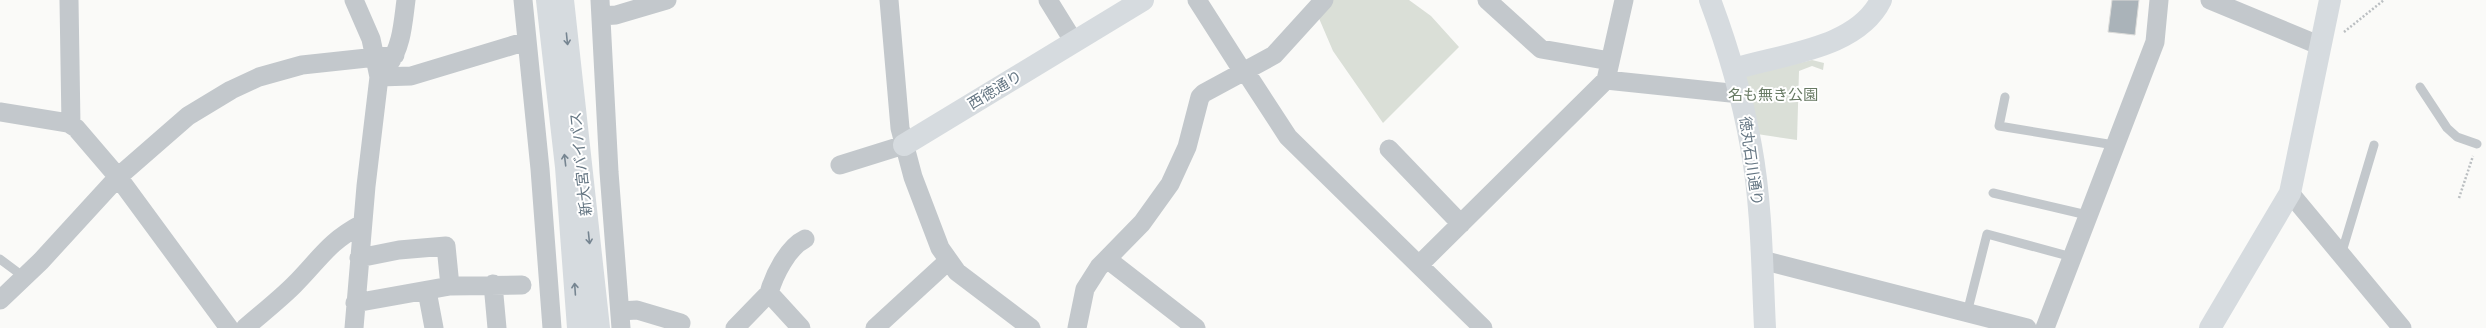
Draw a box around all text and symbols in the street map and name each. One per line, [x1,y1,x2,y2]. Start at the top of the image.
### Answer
one-way arrow [563,32,571,45]
street label: 西徳通り [964,66,1025,112]
park label: 名も無き公園 [1728,85,1818,103]
street label: 新大宮バイパス [566,111,594,217]
street label: 徳丸石川通り [1737,115,1767,207]
one-way arrow [562,153,569,166]
one-way arrow [585,231,593,244]
one-way arrow [572,283,579,296]

